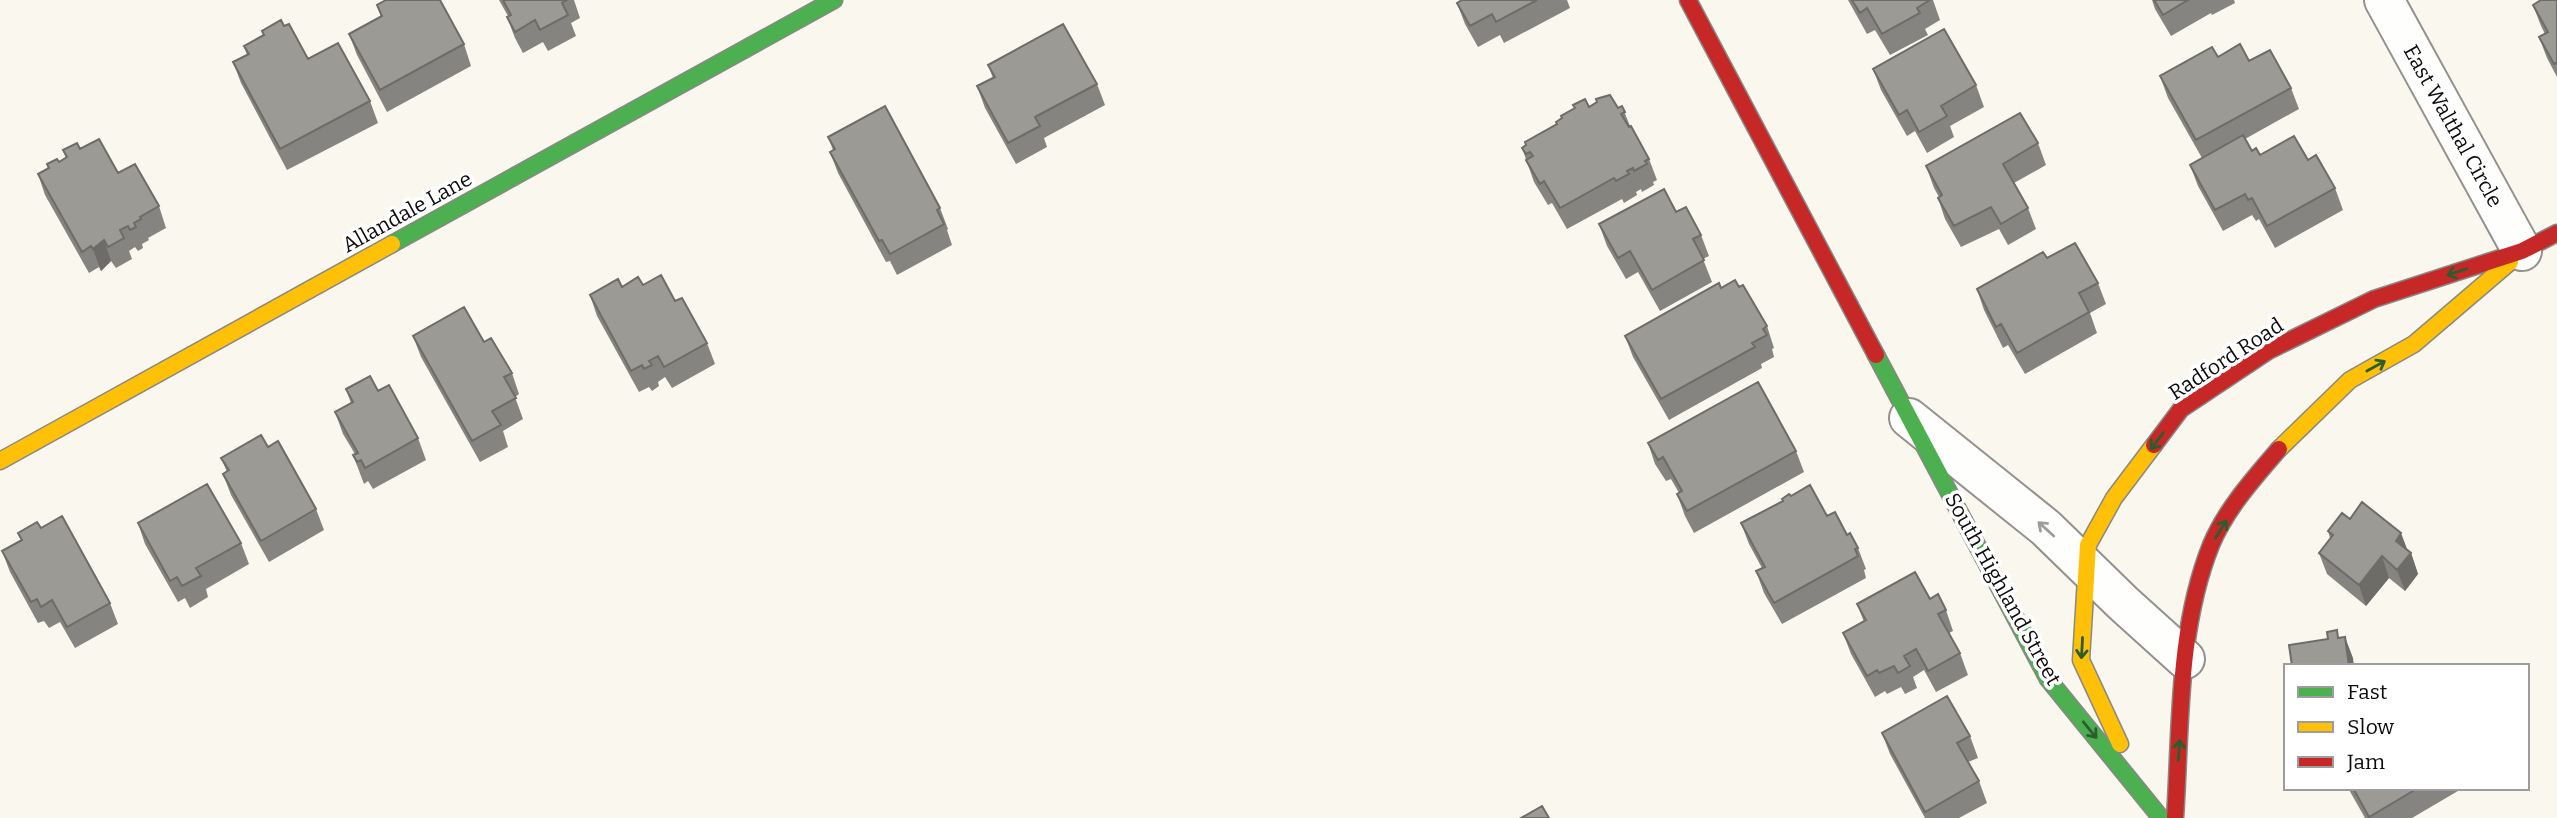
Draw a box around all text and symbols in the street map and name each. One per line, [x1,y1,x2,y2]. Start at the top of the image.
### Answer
street label: East Walthal Circle [2398,40,2508,212]
street label: Allandale Lane [338,166,476,258]
one-way arrow [2446,267,2468,279]
street label: Radford Road [2164,312,2288,406]
one-way arrow [2365,359,2385,373]
one-way arrow [2149,432,2164,450]
street label: South Highland Street [1939,488,2067,690]
one-way arrow [2214,519,2228,539]
one-way arrow [2038,521,2056,537]
one-way arrow [2075,636,2088,659]
legend [2284,664,2529,790]
text: Fast [2347,679,2388,705]
text: Slow [2347,714,2394,740]
one-way arrow [2082,721,2098,739]
one-way arrow [2173,739,2186,762]
text: Jam [2346,749,2385,775]

